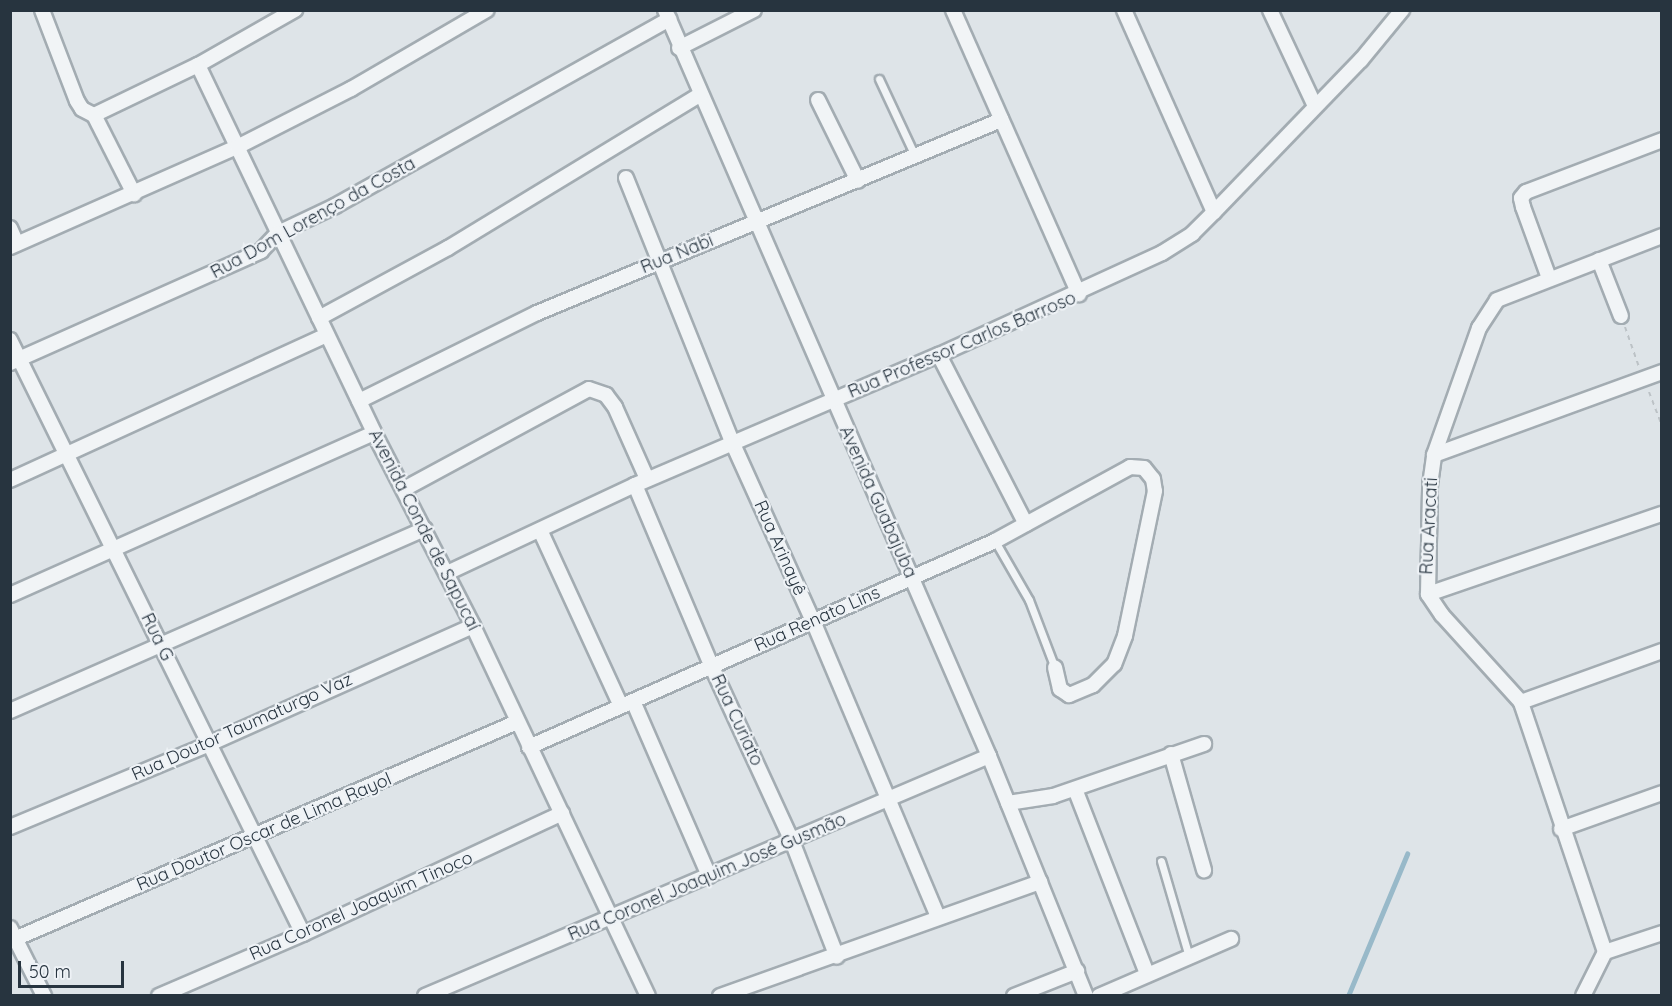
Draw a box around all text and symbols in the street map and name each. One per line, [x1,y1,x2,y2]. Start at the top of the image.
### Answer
street label: Rua Dom Lorenço da Costa [207,153,419,283]
street label: Rua Nabi [637,230,717,278]
street label: Rua Professor Carlos Barroso [845,287,1079,403]
street label: Avenida Guabajuba [835,423,921,581]
street label: Avenida Conde de Sapucaí [364,426,484,634]
street label: Rua Aracati [1416,477,1442,575]
street label: Rua Arinayê [749,497,811,599]
street label: Rua Renato Lins [751,582,883,656]
street label: Rua G [136,610,178,664]
street label: Rua Doutor Taumaturgo Vaz [128,668,356,786]
street label: Rua Curiato [706,671,768,769]
street label: Rua Doutor Oscar de Lima Rayol [133,768,395,896]
street label: Rua Coronel Joaquim José Gusmão [565,808,849,946]
street label: Rua Coronel Joaquim Tinoco [246,847,476,965]
scale bar [21,949,128,987]
text: 50 m [29,960,71,983]

